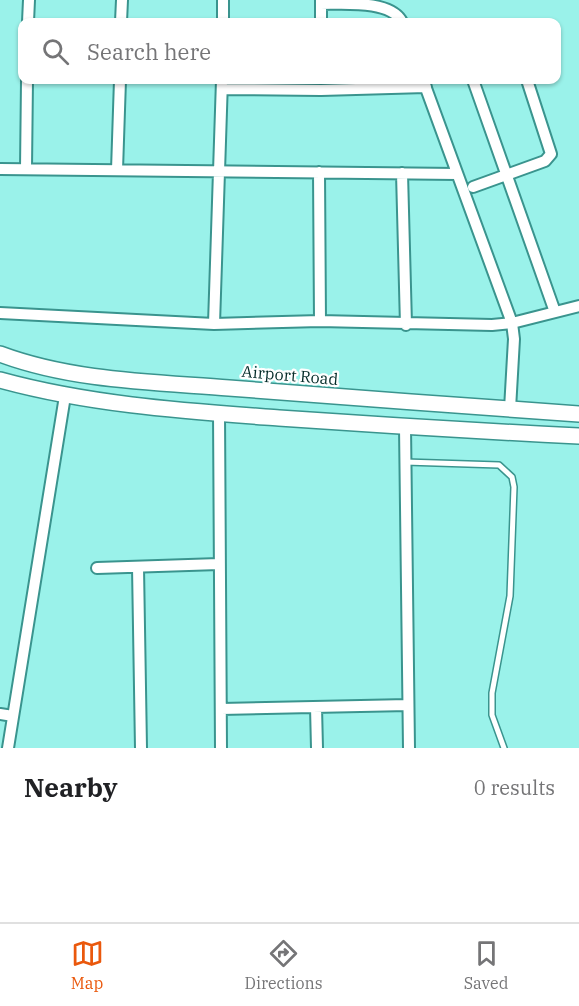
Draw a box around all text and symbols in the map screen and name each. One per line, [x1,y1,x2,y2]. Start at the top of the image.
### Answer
search box [18,18,561,84]
icon: search [39,35,72,68]
text: Search here [87,37,211,66]
street label: Airport Road [241,361,339,389]
text: Nearby [24,770,118,804]
text: 0 results [474,774,555,801]
tab: Map [71,937,104,993]
tab: Directions [245,937,323,993]
tab: Saved [464,937,508,993]

